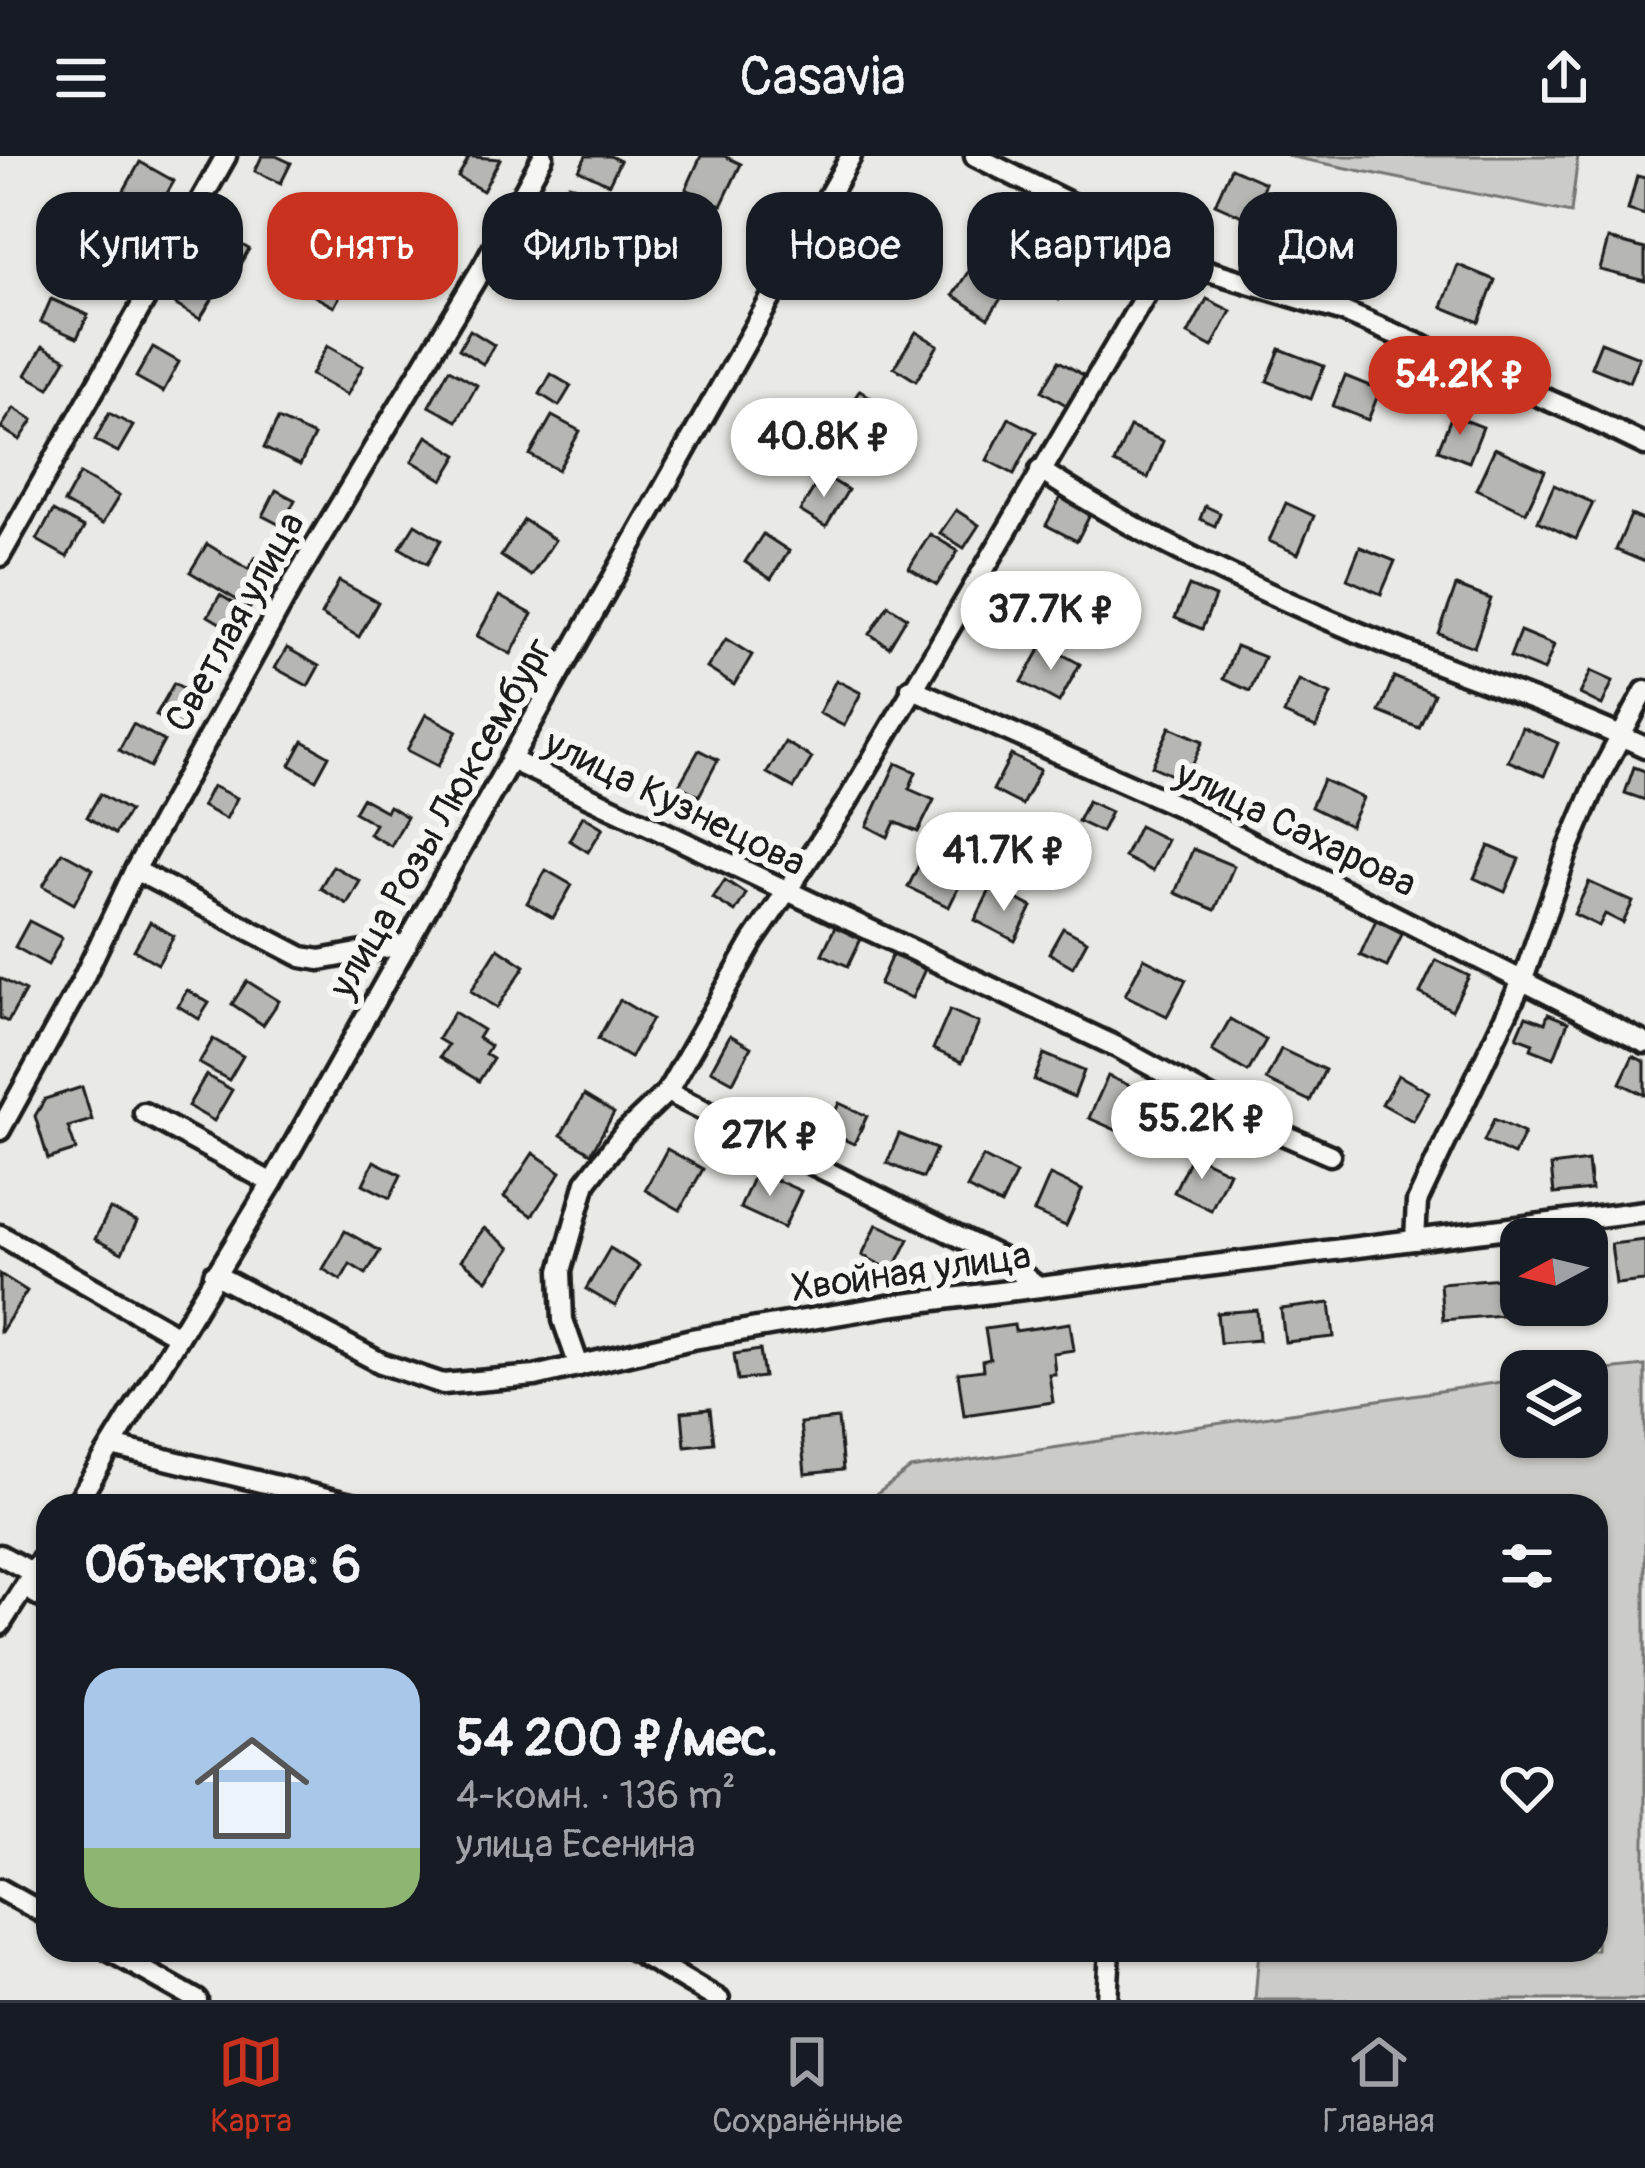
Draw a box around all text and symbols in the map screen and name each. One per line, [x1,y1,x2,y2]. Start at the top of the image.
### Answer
text: Casavia [739,44,906,112]
icon: menu [48,45,114,111]
icon: share [1531,45,1597,111]
chip: Купить [36,192,243,300]
chip: Снять [267,192,458,300]
chip: Фильтры [482,192,722,300]
chip: Новое [746,192,943,300]
chip: Квартира [967,192,1214,300]
chip: Дом [1238,192,1397,300]
pin: 54.2K ₽ [1349,336,1571,438]
text: 54.2K ₽ [1395,350,1525,399]
pin: 40.8K ₽ [713,398,935,500]
text: 40.8K ₽ [758,412,890,461]
street label: Светлая улица [154,503,316,741]
pin: 37.7K ₽ [940,571,1162,673]
text: 37.7K ₽ [988,585,1114,634]
street label: улица Розы Люксембург [317,629,564,1008]
street label: улица Кузнецова [535,718,814,887]
street label: улица Сахарова [1167,749,1425,908]
pin: 41.7K ₽ [893,812,1115,914]
text: 41.7K ₽ [943,826,1065,875]
pin: 55.2K ₽ [1091,1080,1313,1182]
text: 55.2K ₽ [1138,1094,1266,1143]
pin: 27K ₽ [686,1097,854,1199]
text: 27K ₽ [721,1111,819,1160]
north arrow [1500,1218,1608,1326]
map controls [1500,1218,1608,1458]
street label: Хвойная улица [788,1231,1034,1313]
button: layers [1500,1350,1608,1458]
icon: filters [1494,1533,1560,1599]
text: Объектов: 6 [84,1534,361,1598]
text: 54 200 ₽/мес. [456,1707,778,1771]
icon: home [180,1716,324,1860]
icon: heart [1494,1755,1560,1821]
text: 4-комн. · 136 m² [456,1771,736,1820]
text: улица Есенина [456,1820,695,1869]
tab: Карта [210,2029,292,2142]
tab: Сохранённые [712,2029,902,2142]
tab: Главная [1323,2029,1435,2142]

